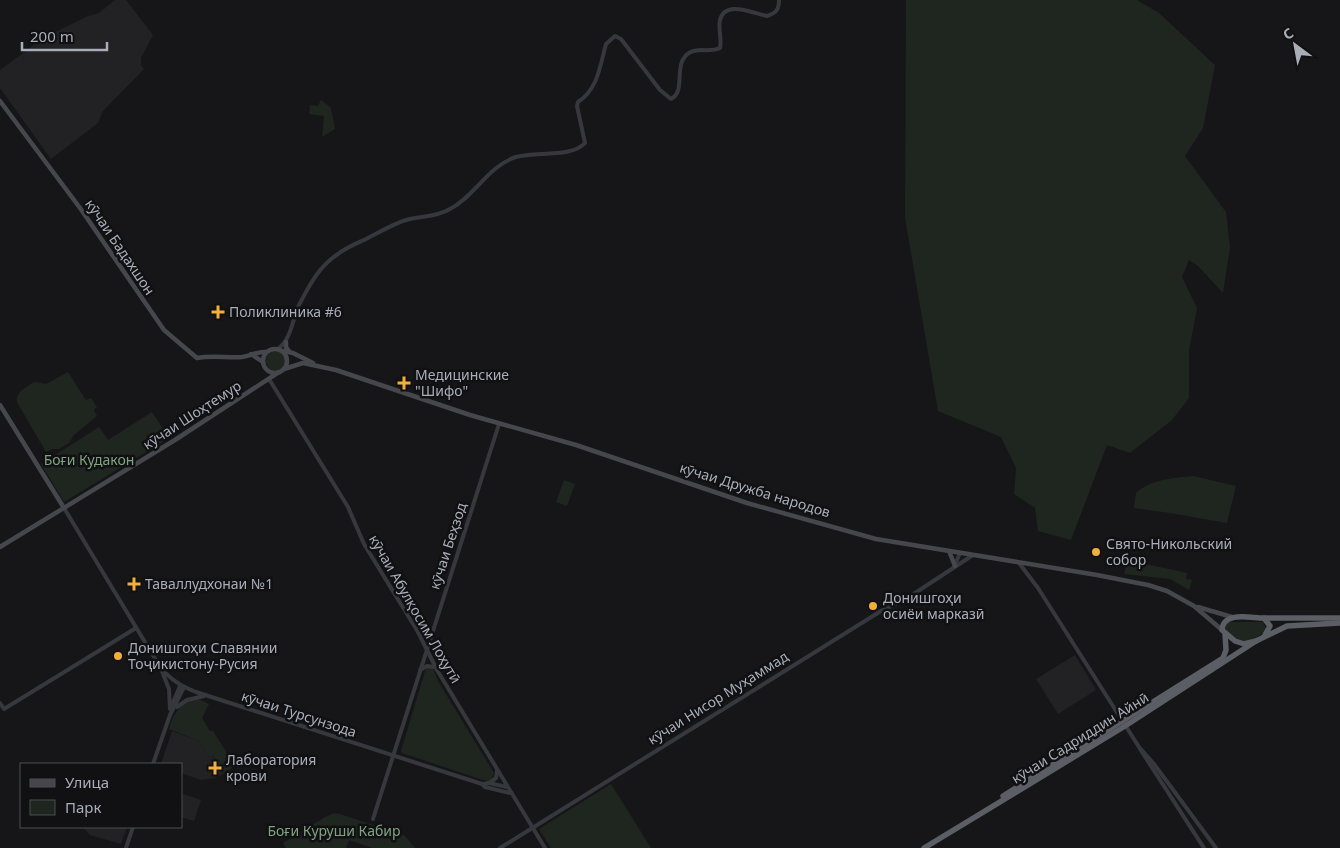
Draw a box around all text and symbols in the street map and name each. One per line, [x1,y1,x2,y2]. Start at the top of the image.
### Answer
scale bar [22,20,108,52]
north arrow [1270,20,1320,70]
text: С [1279,23,1297,44]
text: 200 m [30,26,74,46]
street label: кӯчаи Бадахшон [81,195,160,298]
place label: Поликлиника #6 [229,302,342,321]
marker: Поликлиника #6 [211,305,225,319]
place label: Медицинские "Шифо" [415,365,509,400]
street label: кӯчаи Шоҳтемур [139,376,245,453]
marker: Медицинские "Шифо" [397,376,411,390]
park label: Боғи Кудакон [44,450,134,469]
street label: кӯчаи Дружба народов [678,458,833,522]
street label: кӯчаи Беҳзод [425,500,471,592]
street label: кӯчаи Абулқосим Лоҳутӣ [365,531,466,686]
place label: Свято-Никольский собор [1106,534,1232,569]
marker: Свято-Никольский собор [1090,546,1102,558]
place label: Таваллудхонаи №1 [145,574,273,593]
marker: Таваллудхонаи №1 [127,577,141,591]
place label: Донишгоҳи осиёи марказӣ [883,588,984,623]
marker: Донишгоҳи осиёи марказӣ [867,600,879,612]
place label: Донишгоҳи Славянии Тоҷикистону-Русия [128,638,277,673]
street label: кӯчаи Нисор Муҳаммад [644,646,792,749]
marker: Донишгоҳи Славянии Тоҷикистону-Русия [112,650,124,662]
street label: кӯчаи Турсунзода [239,686,359,741]
street label: кӯчаи Садриддин Айнӣ [1007,688,1152,788]
place label: Лаборатория крови [226,750,316,785]
marker: Лаборатория крови [208,761,222,775]
legend [20,763,182,828]
text: Улица [65,772,109,792]
text: Парк [65,797,101,817]
park label: Боғи Куруши Кабир [267,821,401,840]

